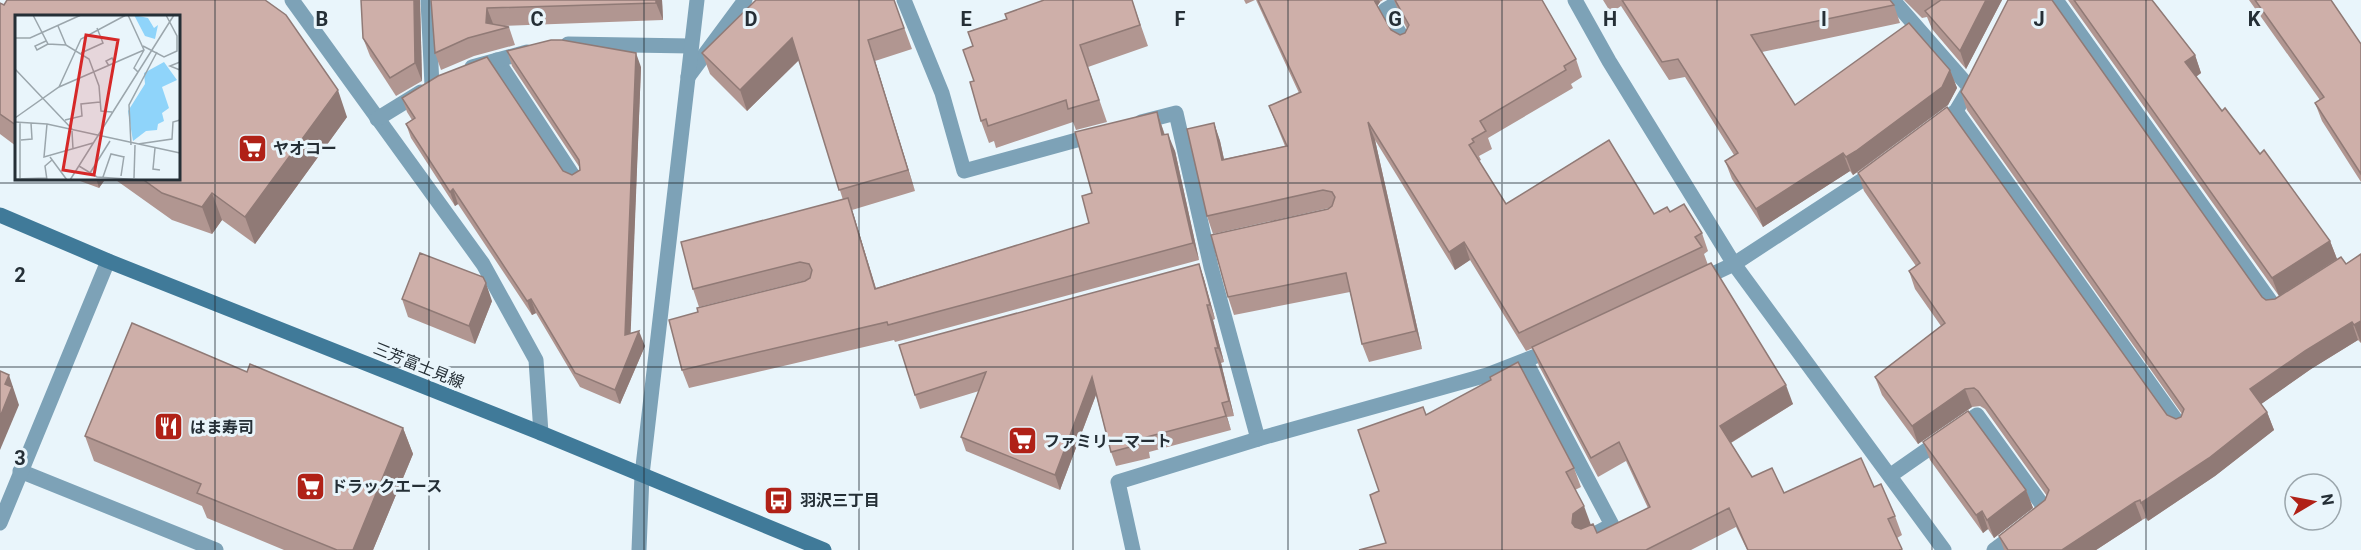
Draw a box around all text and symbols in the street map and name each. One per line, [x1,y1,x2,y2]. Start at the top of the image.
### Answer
text: B [316,7,328,31]
text: C [530,7,544,31]
text: D [745,7,758,31]
text: E [960,7,972,31]
text: F [1175,7,1186,31]
text: G [1388,7,1402,31]
text: H [1603,7,1617,31]
text: I [1821,7,1827,31]
text: J [2033,7,2045,31]
text: K [2248,7,2261,31]
inset map [15,15,180,180]
supermarket icon: ヤオコー [236,132,268,164]
place label: ヤオコー [273,139,337,158]
text: 2 [14,263,26,287]
street label: 三芳富士見線 [371,339,467,392]
restaurant icon: はま寿司 [153,411,185,443]
place label: はま寿司 [190,418,254,437]
supermarket icon: ファミリーマート [1007,425,1039,457]
place label: ファミリーマート [1044,432,1172,451]
text: 3 [14,446,26,470]
supermarket icon: ドラックエース [294,470,326,502]
north arrow [2283,472,2343,532]
place label: ドラックエース [331,477,442,496]
bus stop icon: 羽沢三丁目 [763,484,795,516]
place label: 羽沢三丁目 [800,491,880,510]
text: N [2317,492,2338,507]

